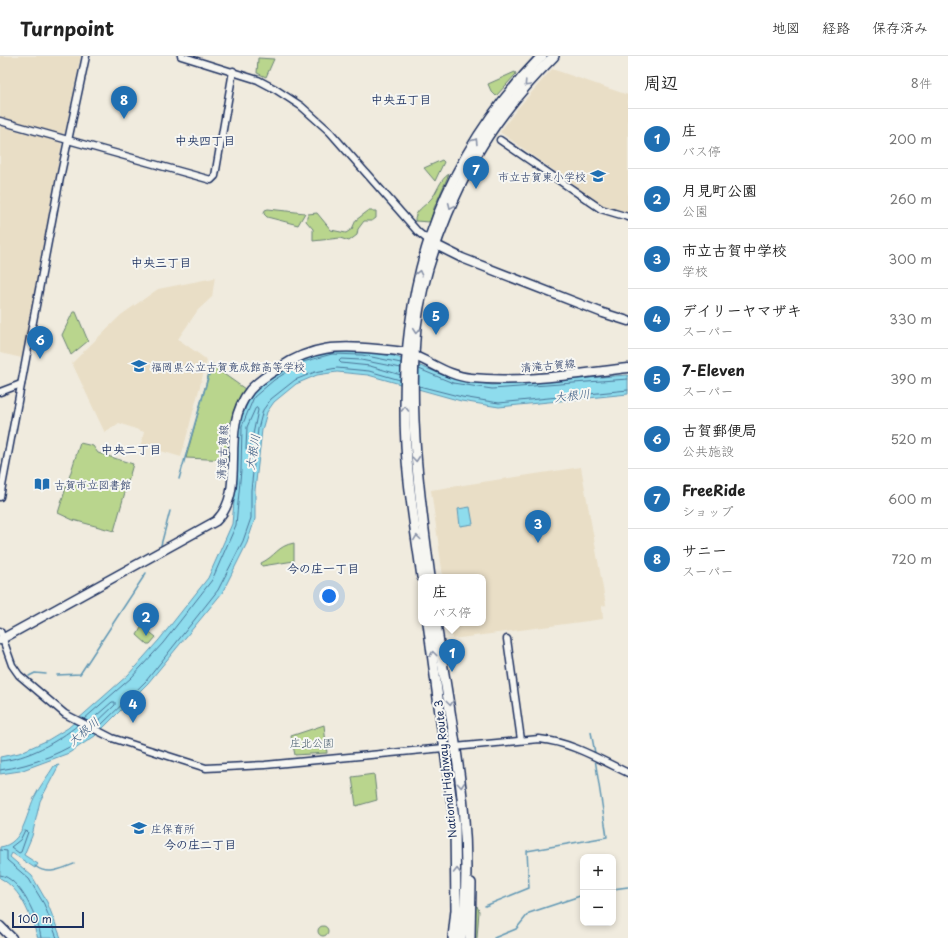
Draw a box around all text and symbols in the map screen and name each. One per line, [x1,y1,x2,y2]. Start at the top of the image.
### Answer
text: Turnpoint [20,14,114,42]
text: 地図 [772,17,800,38]
text: 経路 [822,17,850,38]
text: 保存済み [872,17,928,38]
text: 周辺 [644,69,678,95]
text: 8件 [911,73,932,92]
one-way arrow [525,80,532,87]
pin: 8 [111,86,137,119]
district label: 中央五丁目 [371,90,431,108]
text: 庄 [682,118,697,141]
text: 1 [654,129,660,148]
text: 200 m [889,129,932,148]
district label: 中央四丁目 [175,131,235,149]
one-way arrow [470,138,477,145]
text: バス停 [682,141,721,160]
pin: 7 [463,156,489,189]
school or university icon: 市立古賀東小学校 [589,167,607,185]
place label: 市立古賀東小学校 [498,168,586,185]
text: 月見町公園 [682,178,757,201]
text: 2 [652,189,662,208]
text: 260 m [890,189,932,208]
text: 公園 [682,201,708,220]
one-way arrow [448,202,456,209]
text: 市立古賀中学校 [682,238,787,261]
text: 3 [653,249,661,268]
text: 300 m [888,249,932,268]
district label: 中央三丁目 [131,253,191,271]
text: 学校 [682,261,708,280]
one-way arrow [414,270,422,276]
text: デイリーヤマザキ [682,298,802,321]
pin: 5 [423,302,449,335]
text: 4 [653,309,661,328]
text: 330 m [889,309,932,328]
text: スーパー [682,321,733,340]
pin: 6 [27,326,53,359]
one-way arrow [412,328,421,334]
street label: 清滝古賀線 [520,354,576,376]
school or university icon: 福岡県公立古賀竟成館高等学校 [130,357,148,375]
place label: 福岡県公立古賀竟成館高等学校 [151,358,305,375]
text: 7-Eleven [682,358,745,381]
text: 5 [653,369,661,388]
text: 390 m [890,369,932,388]
text: スーパー [682,381,733,400]
water label: 大根川 [553,384,591,406]
one-way arrow [401,406,409,412]
text: 古賀郵便局 [682,418,757,441]
street label: 清滝古賀線 [212,424,232,480]
text: 6 [652,429,662,448]
text: 520 m [890,429,932,448]
water label: 大根川 [240,433,264,471]
district label: 中央二丁目 [101,440,161,458]
text: 公共施設 [682,441,734,460]
one-way arrow [411,456,420,462]
library icon: 古賀市立図書館 [33,475,51,493]
place label: 古賀市立図書館 [54,476,131,493]
text: FreeRide [682,478,745,501]
text: 7 [653,489,661,508]
text: 600 m [888,489,932,508]
text: ショップ [682,501,733,520]
pin: 3 [525,510,551,543]
one-way arrow [413,535,422,541]
text: サニー [682,538,727,561]
text: 8 [653,549,661,568]
text: 720 m [892,549,932,568]
district label: 今の庄一丁目 [287,559,359,577]
text: スーパー [682,561,733,580]
popup [418,574,486,626]
text: 庄 [432,579,448,602]
your location [319,586,339,606]
text: バス停 [432,602,472,621]
pin: 2 [133,603,159,636]
pin: 1 [439,639,465,672]
one-way arrow [429,651,438,657]
pin: 4 [120,690,146,723]
street label: National Highway Route 3 [429,699,461,839]
one-way arrow [445,700,454,706]
water label: 大根川 [63,713,103,749]
park label: 庄北公園 [290,734,334,751]
one-way arrow [456,782,465,788]
school or university icon: 庄保育所 [130,819,148,837]
place label: 庄保育所 [151,820,195,837]
district label: 今の庄二丁目 [164,835,236,853]
map controls [580,854,616,926]
button: + [580,854,616,890]
one-way arrow [453,868,461,874]
button: − [580,890,616,926]
scale bar [12,910,84,929]
text: 100 m [18,910,52,927]

